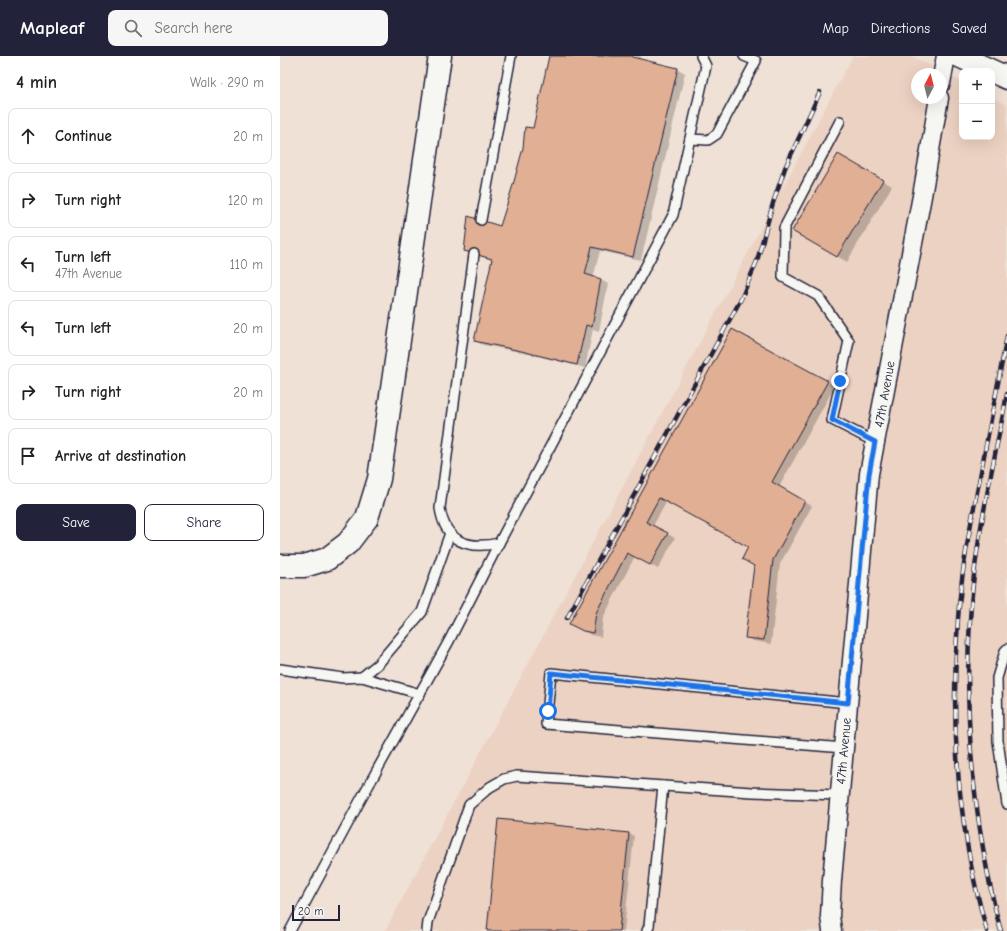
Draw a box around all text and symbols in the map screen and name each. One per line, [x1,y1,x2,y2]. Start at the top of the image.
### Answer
search box [108,10,388,46]
text: Mapleaf [20,17,84,39]
icon: search [122,17,144,39]
text: Search here [154,19,233,37]
text: Map [822,20,849,37]
text: Directions [871,20,930,37]
text: Saved [952,20,987,37]
north arrow [911,68,947,104]
map controls [959,68,995,140]
button: + [959,68,995,104]
text: 4 min [16,73,57,92]
text: Walk · 290 m [190,75,264,90]
button: − [959,104,995,140]
icon: ahead [17,125,39,147]
text: Continue [55,127,112,145]
text: 20 m [233,129,263,144]
icon: right [17,189,39,211]
text: Turn right [55,191,121,209]
text: 120 m [228,193,263,208]
text: Turn left [55,248,111,266]
icon: left [17,253,39,275]
text: 110 m [230,257,263,272]
text: 47th Avenue [55,266,122,281]
icon: left [17,317,39,339]
text: Turn left [55,319,111,337]
text: 20 m [233,321,263,336]
street label: 47th Avenue [871,359,898,428]
route end [831,372,849,390]
icon: right [17,381,39,403]
text: Turn right [55,383,121,401]
text: 20 m [233,385,263,400]
icon: arrive [17,445,39,467]
text: Arrive at destination [55,447,186,465]
button: Save [16,504,136,541]
button: Share [144,504,264,541]
route start [539,702,557,720]
street label: 47th Avenue [833,717,854,785]
scale bar [292,903,340,922]
text: 20 m [298,905,323,918]

